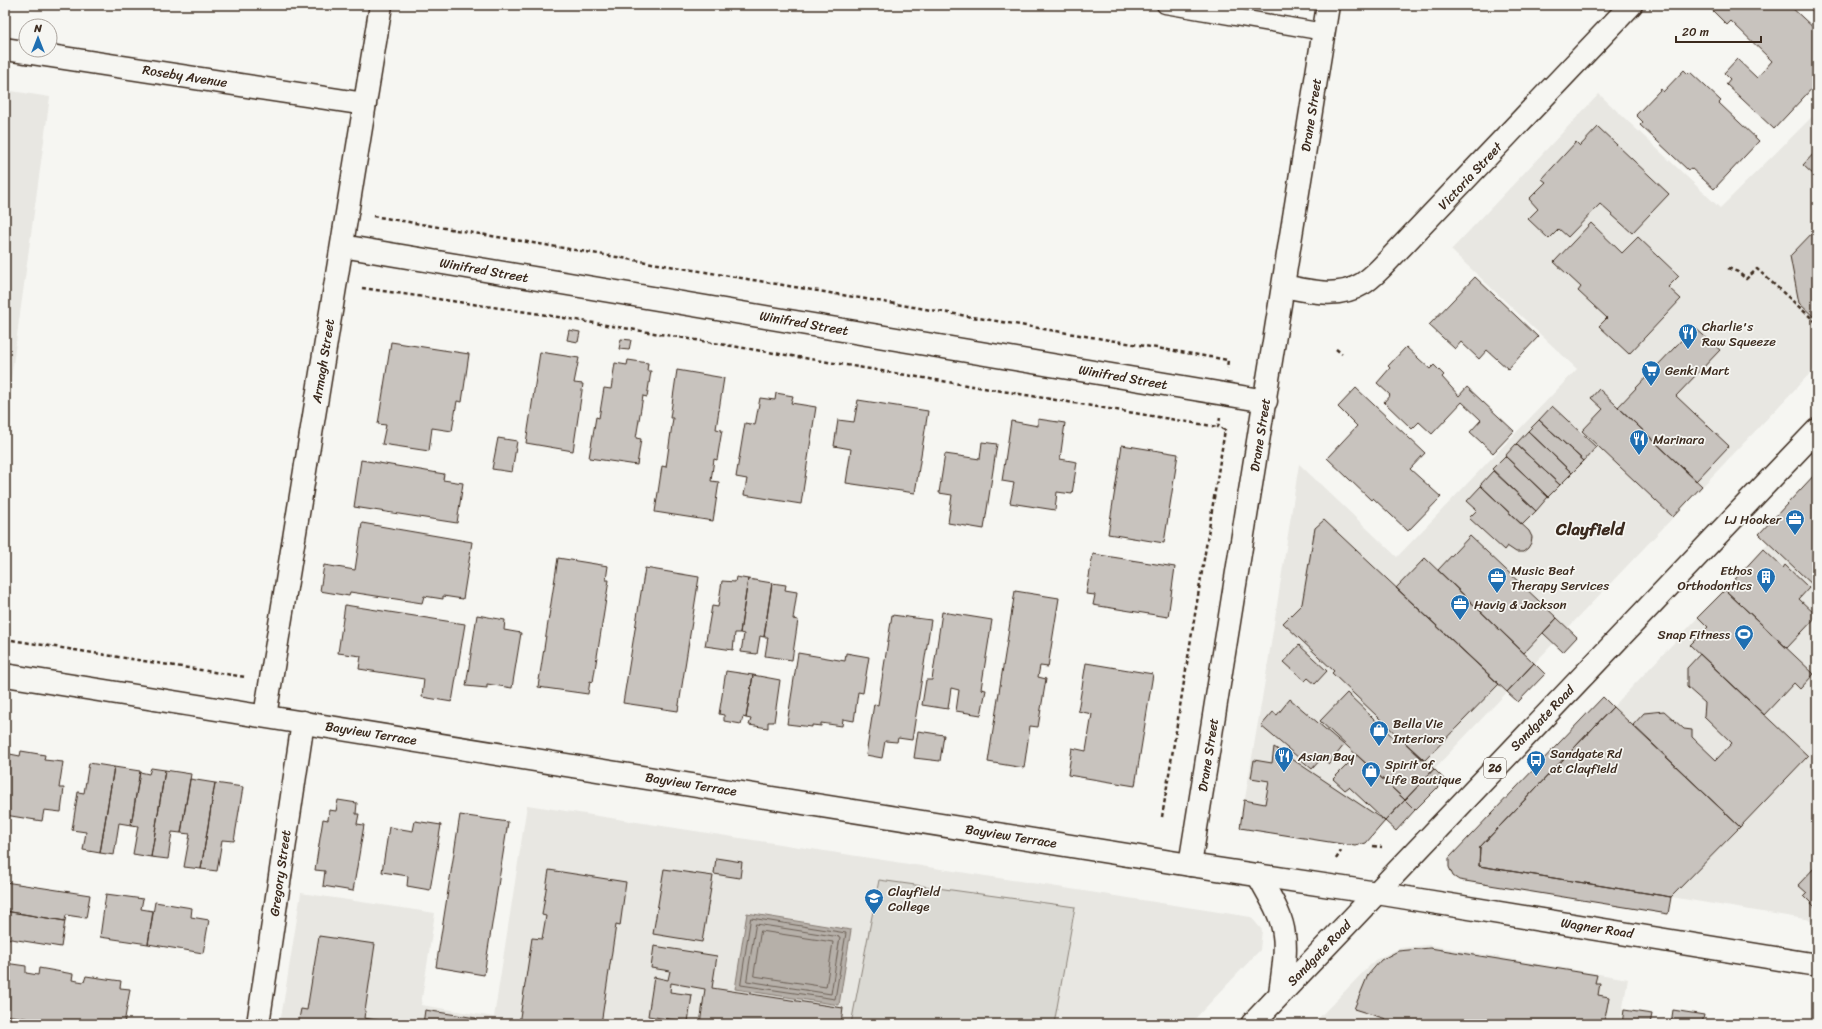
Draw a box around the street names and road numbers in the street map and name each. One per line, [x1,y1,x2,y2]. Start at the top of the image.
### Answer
street label: Roseby Avenue [141,58,229,94]
street label: Drane Street [1294,76,1328,153]
street label: Victoria Street [1432,136,1508,215]
street label: Winifred Street [438,251,531,289]
street label: Winifred Street [758,304,851,342]
street label: Armagh Street [305,317,341,406]
street label: Winifred Street [1077,358,1170,396]
street label: Drane Street [1243,396,1277,473]
street label: Sandgate Road [1504,679,1581,757]
street label: Bayview Terrace [324,714,418,752]
street label: Drane Street [1191,716,1225,793]
road number: 26 [1484,758,1506,778]
street label: Bayview Terrace [644,765,738,803]
street label: Bayview Terrace [964,817,1058,855]
street label: Gregory Street [263,828,297,918]
street label: Wagner Road [1559,911,1636,945]
street label: Sandgate Road [1281,914,1358,992]

